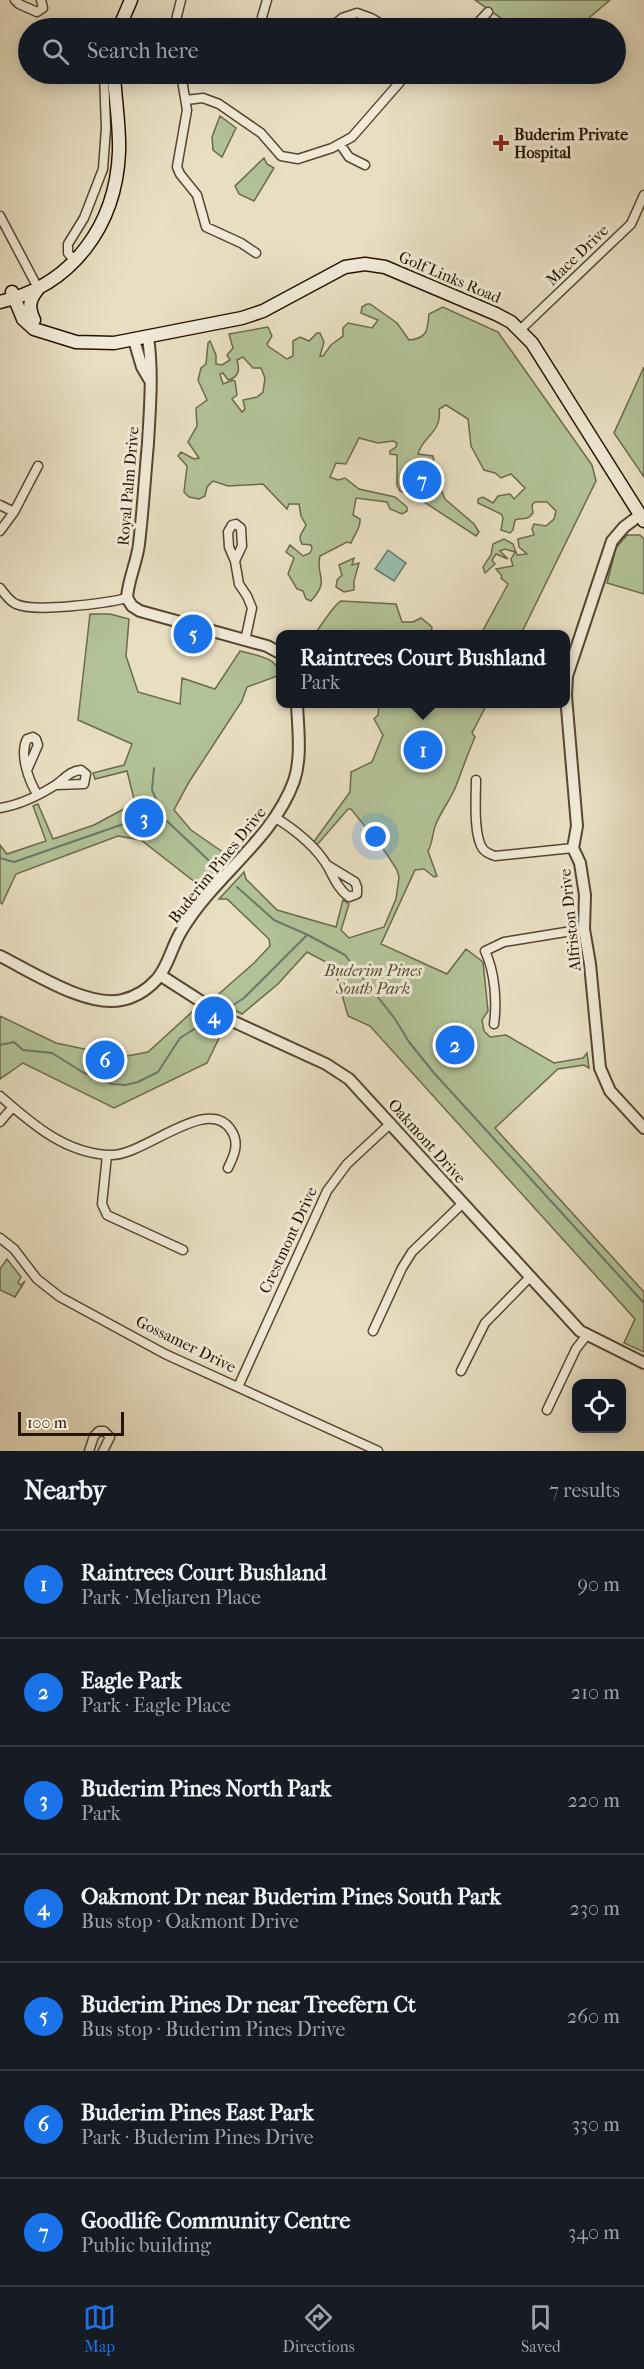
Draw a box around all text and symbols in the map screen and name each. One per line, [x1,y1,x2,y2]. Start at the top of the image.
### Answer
search box [18,18,626,84]
icon: search [39,35,72,68]
text: Search here [87,38,199,64]
place label: Buderim Private Hospital [514,125,628,163]
marker: Buderim Private Hospital [492,134,510,152]
street label: Mace Drive [542,220,612,289]
street label: Golf Links Road [396,247,504,307]
street label: Royal Palm Drive [113,425,143,546]
pin: 7 [402,458,442,502]
pin: 5 [174,612,212,656]
popup [276,630,570,708]
text: Raintrees Court Bushland [300,645,546,671]
text: Park [300,671,340,694]
pin: 1 [404,728,442,772]
pin: 3 [124,796,164,840]
street label: Buderim Pines Drive [164,803,270,927]
your location [361,822,390,851]
street label: Alfriston Drive [555,868,585,973]
park label: Buderim Pines South Park [323,961,423,998]
pin: 4 [194,994,234,1038]
pin: 2 [436,1022,474,1068]
pin: 6 [86,1038,124,1082]
street label: Oakmont Drive [384,1095,470,1187]
street label: Crestmont Drive [255,1184,321,1296]
street label: Gossamer Drive [133,1312,239,1376]
map controls [572,1379,626,1433]
button: locate [572,1379,626,1433]
scale bar [18,1409,124,1436]
text: 100 m [27,1413,67,1432]
text: Nearby [24,1475,106,1506]
text: 7 results [549,1479,620,1502]
text: Raintrees Court Bushland [81,1560,327,1586]
text: 1 [40,1573,47,1596]
text: 90 m [578,1573,620,1596]
text: Park · Meljaren Place [81,1586,261,1609]
text: Eagle Park [81,1668,182,1694]
text: 2 [38,1681,49,1704]
text: 210 m [571,1681,620,1704]
text: Park · Eagle Place [81,1694,231,1717]
text: Buderim Pines North Park [81,1776,331,1802]
text: 3 [39,1789,48,1812]
text: 220 m [567,1789,620,1812]
text: Park [81,1802,121,1825]
text: Oakmont Dr near Buderim Pines South Park [81,1884,501,1910]
text: 4 [38,1897,49,1920]
text: 230 m [570,1897,620,1920]
text: Bus stop · Oakmont Drive [81,1910,299,1933]
text: Buderim Pines Dr near Treefern Ct [81,1992,416,2018]
text: 5 [39,2005,48,2028]
text: 260 m [567,2005,620,2028]
text: Bus stop · Buderim Pines Drive [81,2018,345,2041]
text: Buderim Pines East Park [81,2100,314,2126]
text: 6 [38,2113,49,2136]
text: 330 m [572,2113,620,2136]
text: Park · Buderim Pines Drive [81,2126,314,2149]
text: Goodlife Community Centre [81,2208,350,2234]
text: 7 [39,2221,48,2244]
text: 340 m [568,2221,620,2244]
text: Public building [81,2234,211,2257]
tab: Map [83,2301,116,2356]
tab: Directions [283,2301,355,2356]
tab: Saved [521,2301,561,2356]

